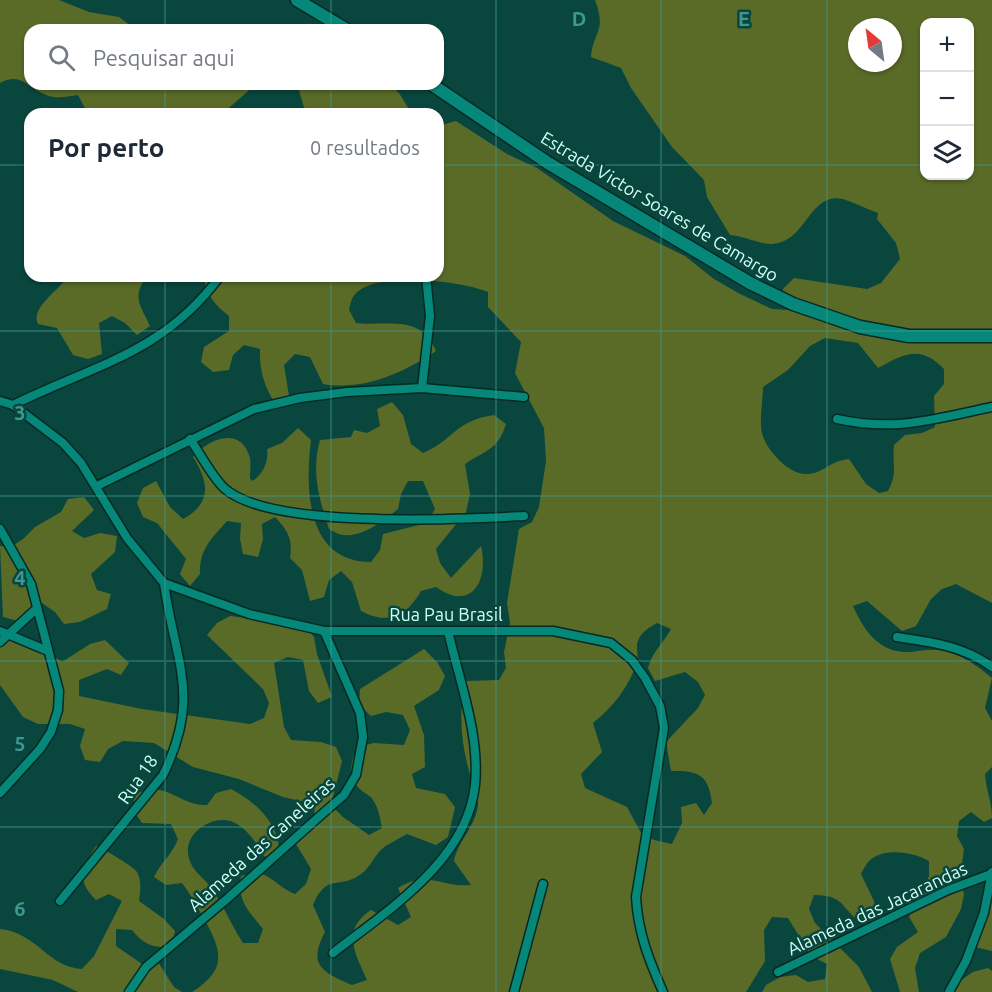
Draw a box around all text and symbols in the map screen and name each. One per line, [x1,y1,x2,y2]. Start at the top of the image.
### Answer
text: D [572,7,586,30]
text: E [738,7,750,30]
north arrow [848,18,902,72]
map controls [920,18,974,180]
button: + [920,18,974,72]
search box [24,24,444,90]
icon: search [45,41,78,74]
text: Pesquisar aqui [93,45,235,70]
button: − [920,72,974,126]
button: layers [920,126,974,180]
street label: Estrada Victor Soares de Camargo [538,127,782,285]
text: Por perto [48,133,164,162]
text: 0 resultados [310,136,420,159]
text: 3 [14,401,26,424]
text: 4 [14,566,26,589]
street label: Rua Pau Brasil [389,604,503,624]
text: 5 [14,732,26,755]
street label: Rua 18 [113,751,161,807]
street label: Alameda das Caneleiras [184,773,339,915]
street label: Alameda das Jacarandas [784,857,970,959]
text: 6 [14,897,26,920]

